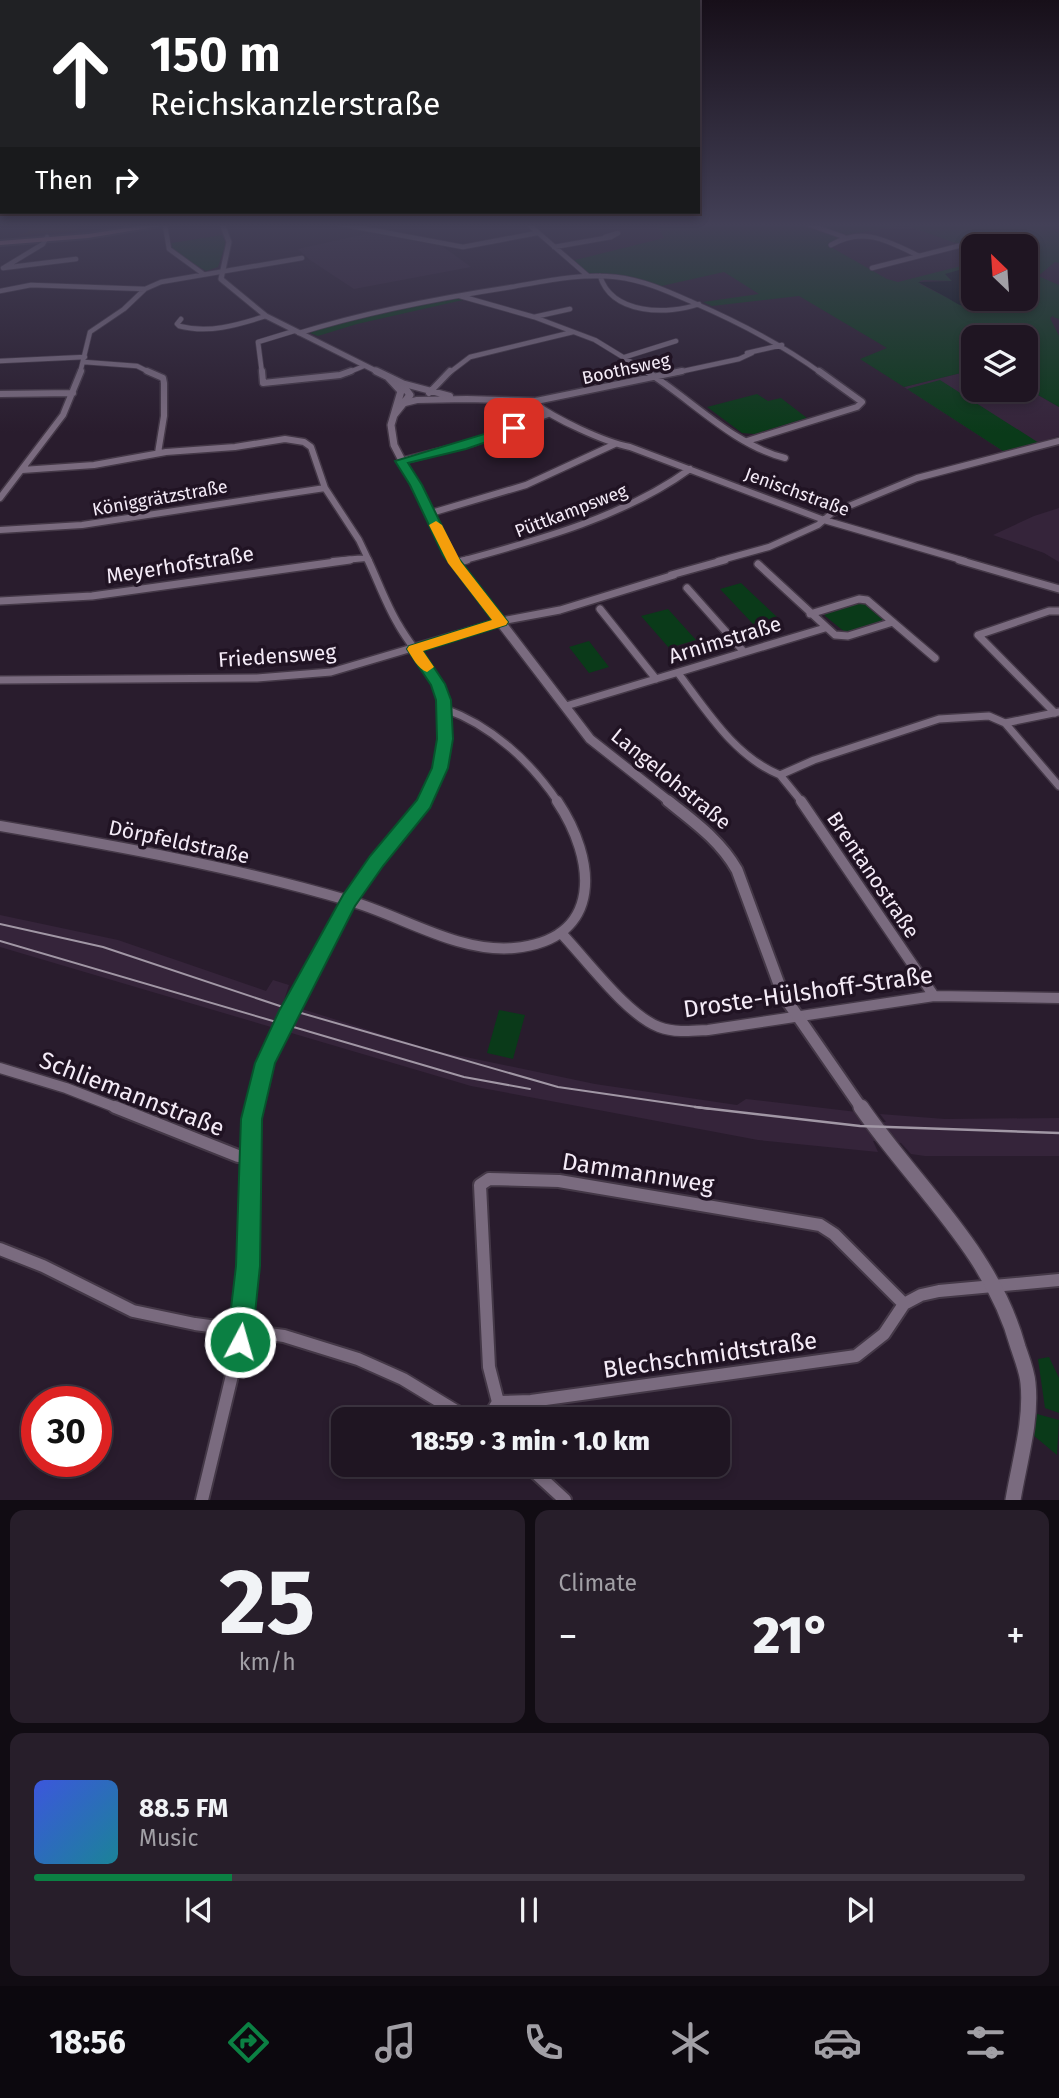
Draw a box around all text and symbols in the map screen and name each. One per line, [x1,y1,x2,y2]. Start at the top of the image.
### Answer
text: 150 m [150,25,281,84]
icon: ahead [35,28,126,119]
text: Reichskanzlerstraße [150,85,440,123]
icon: right [107,161,145,199]
text: Then [35,165,93,196]
north arrow [961,234,1038,312]
map controls [961,234,1038,402]
button: layers [961,325,1038,402]
street label: Boothsweg [580,349,673,389]
pin [484,398,544,458]
icon: arrive [495,409,533,447]
street label: Jenischstraße [742,463,852,521]
street label: Königgrätzstraße [91,475,229,521]
street label: Püttkampsweg [512,479,631,543]
street label: Meyerhofstraße [104,540,256,590]
street label: Arnimstraße [666,611,784,669]
street label: Friedensweg [217,639,337,673]
street label: Langelohstraße [606,723,736,835]
street label: Brentanostraße [821,807,925,943]
street label: Dörpfeldstraße [106,814,252,870]
street label: Droste-Hülshoff-Straße [681,961,935,1023]
street label: Schliemannstraße [36,1046,228,1142]
street label: Dammannweg [560,1147,716,1199]
position arrow [203,1305,277,1379]
street label: Blechschmidtstraße [601,1326,819,1384]
speed limit sign: 30 [21,1386,112,1477]
text: 18:59 · 3 min · 1.0 km [411,1426,650,1457]
text: 25 [219,1548,315,1657]
text: Climate [559,1569,637,1597]
text: 21° [753,1604,831,1667]
text: − [559,1613,578,1659]
text: + [1006,1613,1025,1659]
text: km/h [239,1648,296,1676]
text: 88.5 FM [139,1793,228,1824]
text: Music [139,1824,199,1852]
icon: previous [180,1891,218,1929]
icon: pause [510,1891,548,1929]
icon: next [841,1891,879,1929]
icon: directions [224,2018,273,2067]
icon: music [371,2018,420,2067]
icon: phone [519,2018,568,2067]
icon: climate [666,2018,715,2067]
icon: car [813,2018,862,2067]
icon: filters [961,2018,1010,2067]
text: 18:56 [49,2023,126,2061]

